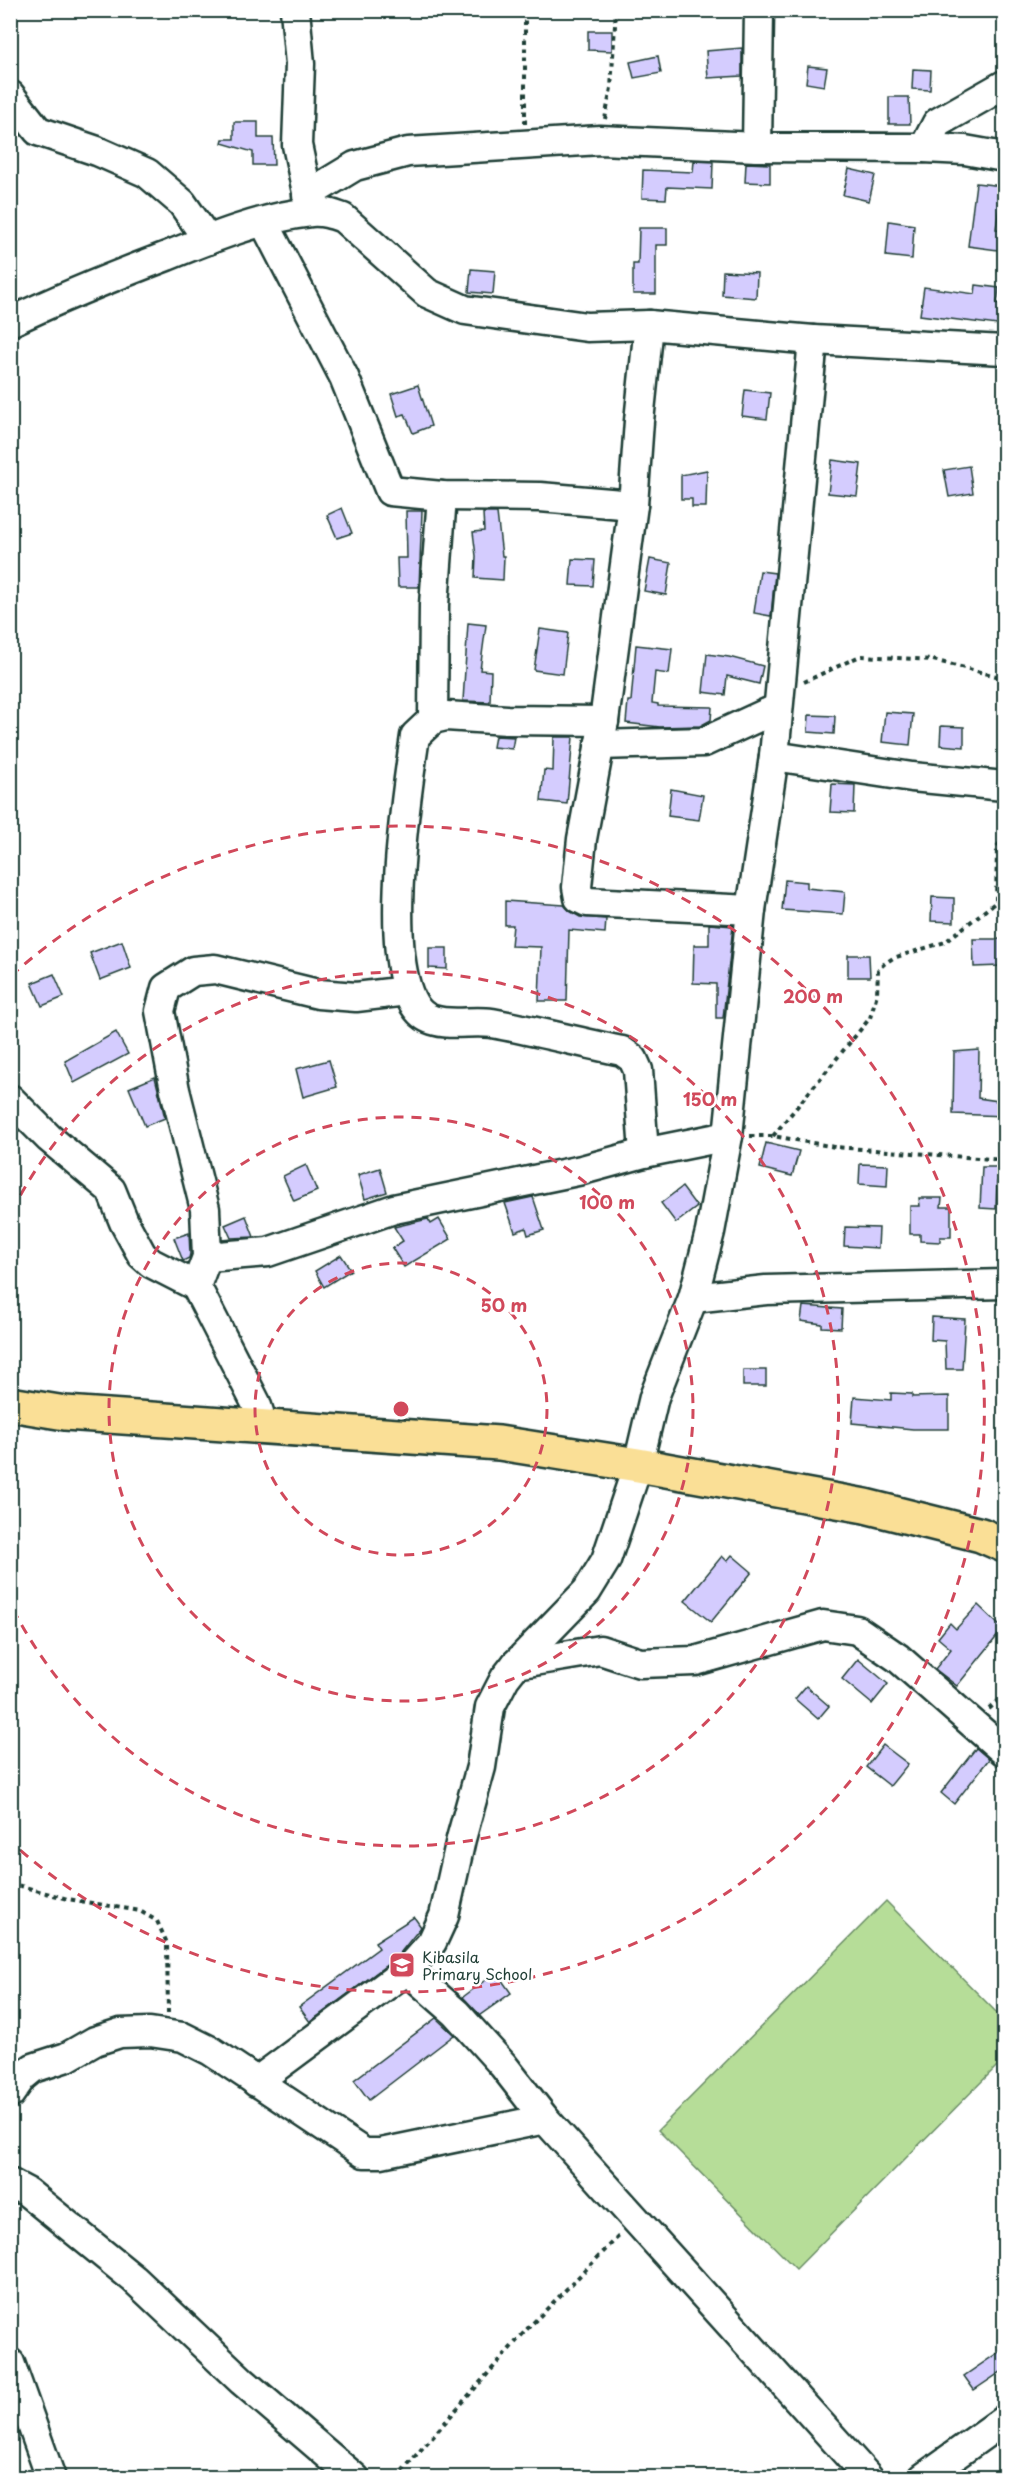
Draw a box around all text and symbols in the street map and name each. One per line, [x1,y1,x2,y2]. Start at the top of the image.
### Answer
text: 200 m [783,982,843,1009]
text: 150 m [683,1085,737,1112]
text: 100 m [579,1188,635,1215]
text: 50 m [481,1291,527,1318]
centre of rings [391,1399,411,1419]
place label: Kibasila Primary School [422,1945,532,1985]
school or university icon: Kibasila Primary School [387,1950,417,1980]

